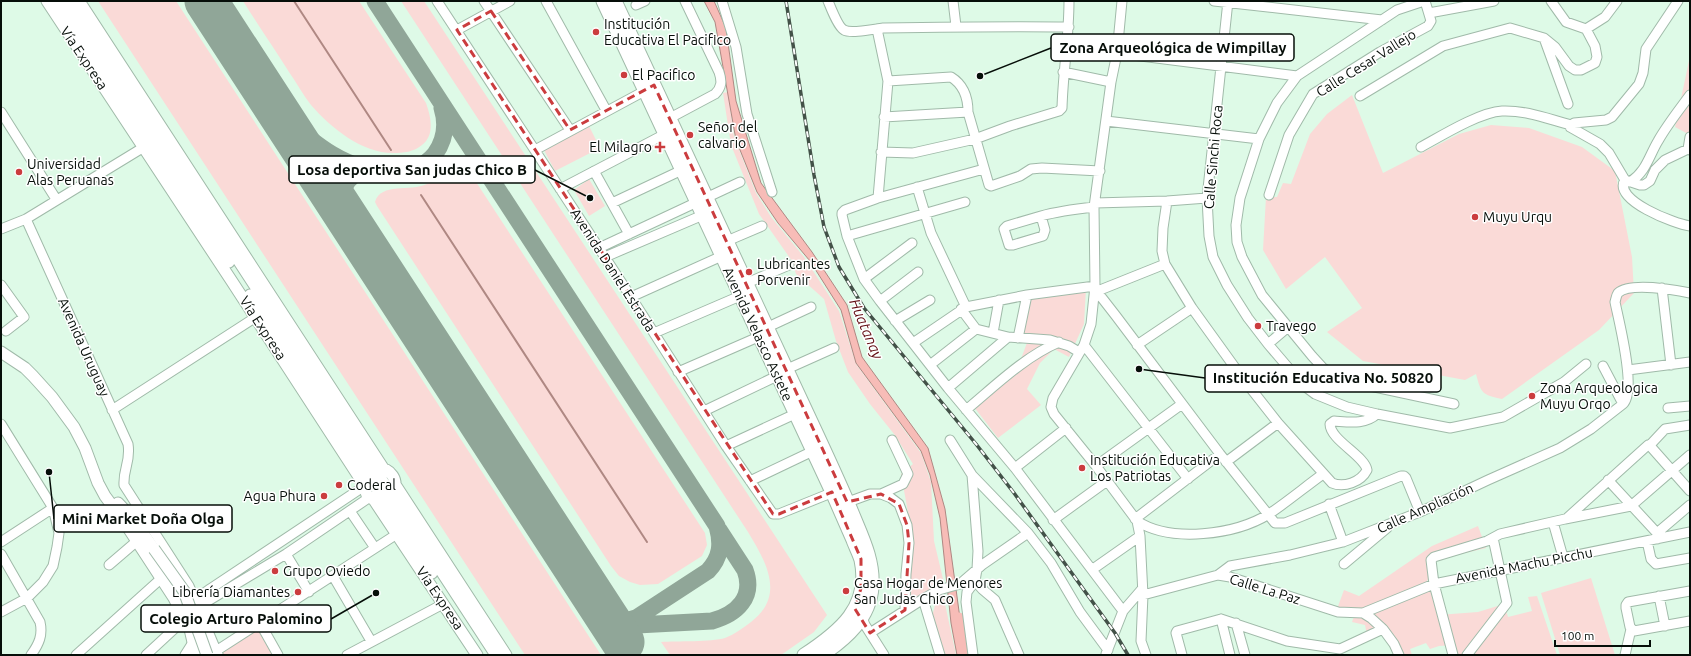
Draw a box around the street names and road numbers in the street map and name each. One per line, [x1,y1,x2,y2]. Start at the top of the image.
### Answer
street label: Vía Expresa [57,23,111,93]
street label: Calle Cesar Vallejo [1313,26,1419,100]
street label: Calle Sinchi Roca [1200,104,1226,210]
street label: Avenida Daniel Estrada [567,205,659,335]
street label: Avenida Velasco Astete [720,264,796,404]
street label: Vía Expresa [236,293,290,363]
street label: Avenida Uruguay [55,295,113,399]
street label: Calle Ampliación [1374,480,1476,536]
street label: Avenida Machu Picchu [1454,544,1594,586]
street label: Vía Expresa [413,563,467,633]
street label: Calle La Paz [1228,571,1302,607]

